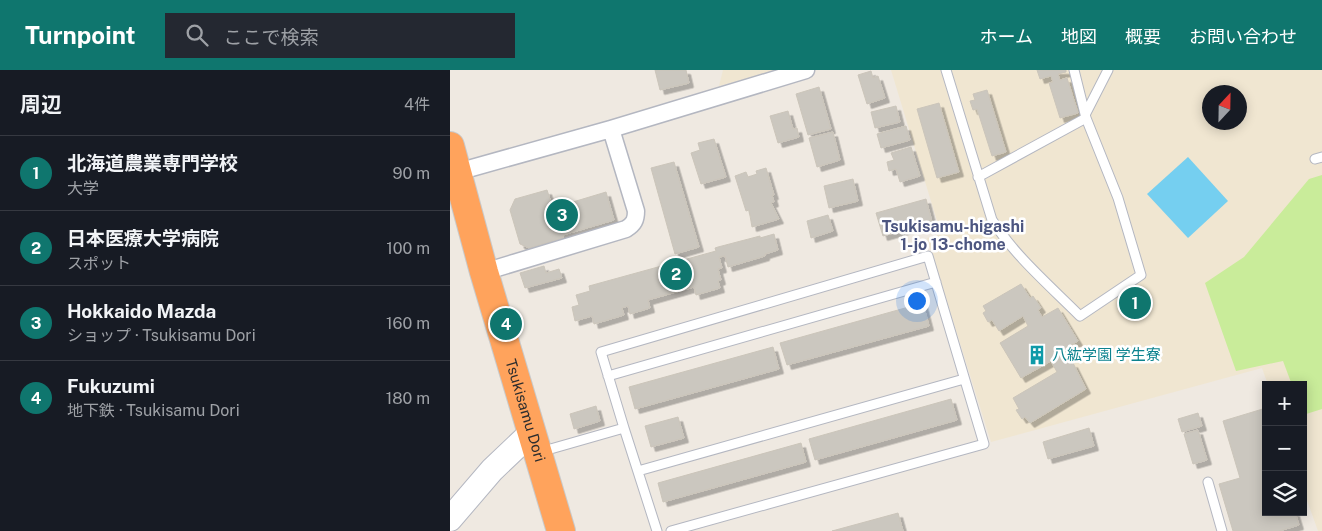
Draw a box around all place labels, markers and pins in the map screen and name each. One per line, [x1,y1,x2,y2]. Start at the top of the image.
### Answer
pin: 3 [546,196,578,234]
pin: 2 [660,255,692,293]
pin: 1 [1119,284,1151,322]
pin: 4 [490,305,522,343]
building icon: 八紘学園 学生寮 [1026,344,1048,366]
place label: 八紘学園 学生寮 [1052,346,1161,363]

